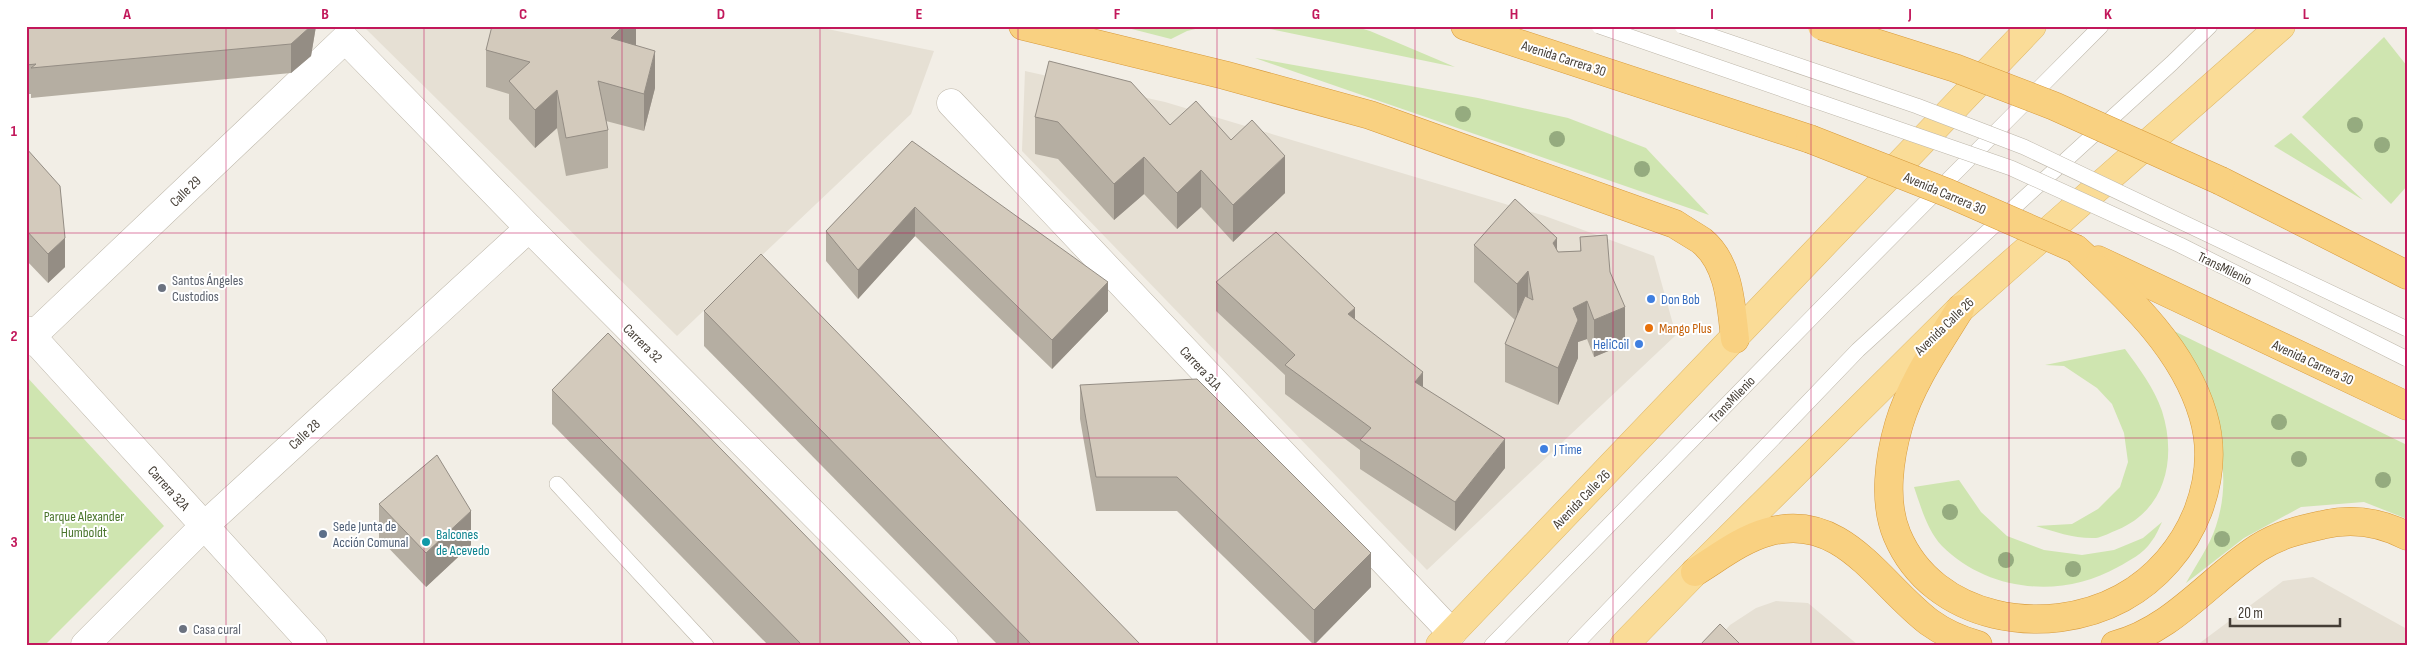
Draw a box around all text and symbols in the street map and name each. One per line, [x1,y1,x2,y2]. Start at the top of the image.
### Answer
text: A [122,5,131,24]
text: B [321,5,329,24]
text: C [519,5,527,24]
text: D [717,5,725,24]
text: E [916,5,923,24]
text: F [1114,5,1121,24]
text: G [1312,5,1320,24]
text: H [1510,5,1518,24]
text: I [1710,5,1714,24]
text: J [1907,5,1912,24]
text: K [2104,5,2112,24]
text: L [2303,5,2310,24]
street label: Avenida Carrera 30 [1519,37,1608,80]
text: 1 [11,122,18,141]
street label: Avenida Carrera 30 [1900,168,1988,218]
street label: Calle 29 [166,172,205,210]
street label: TransMilenio [2195,248,2255,289]
place label: Santos Ángeles Custodios [172,272,243,305]
marker: Santos Ángeles Custodios [156,282,168,294]
place label: Don Bob [1661,291,1700,308]
marker: Don Bob [1645,293,1657,305]
street label: Avenida Calle 26 [1910,294,1977,359]
street label: Carrera 32 [620,320,666,367]
place label: Mango Plus [1659,320,1712,337]
marker: Mango Plus [1643,322,1655,334]
text: 2 [10,327,18,346]
place label: HeliCoil [1593,336,1629,353]
street label: Avenida Carrera 30 [2269,336,2356,389]
marker: HeliCoil [1633,338,1645,350]
street label: Carrera 31A [1176,343,1226,395]
street label: TransMilenio [1706,372,1759,426]
street label: Calle 28 [285,416,324,453]
place label: J Time [1553,441,1582,458]
marker: J Time [1538,443,1550,455]
street label: Carrera 32A [144,462,194,515]
street label: Avenida Calle 26 [1548,466,1614,533]
park label: Parque Alexander Humboldt [44,508,124,541]
place label: Sede Junta de Acción Comunal [332,518,408,551]
place label: Balcones de Acevedo [436,526,490,559]
marker: Sede Junta de Acción Comunal [317,528,329,540]
text: 3 [10,533,18,552]
marker: Balcones de Acevedo [420,536,432,548]
scale bar [2230,596,2340,628]
text: 20 m [2238,604,2263,623]
place label: Casa cural [193,621,241,638]
marker: Casa cural [177,623,189,635]

